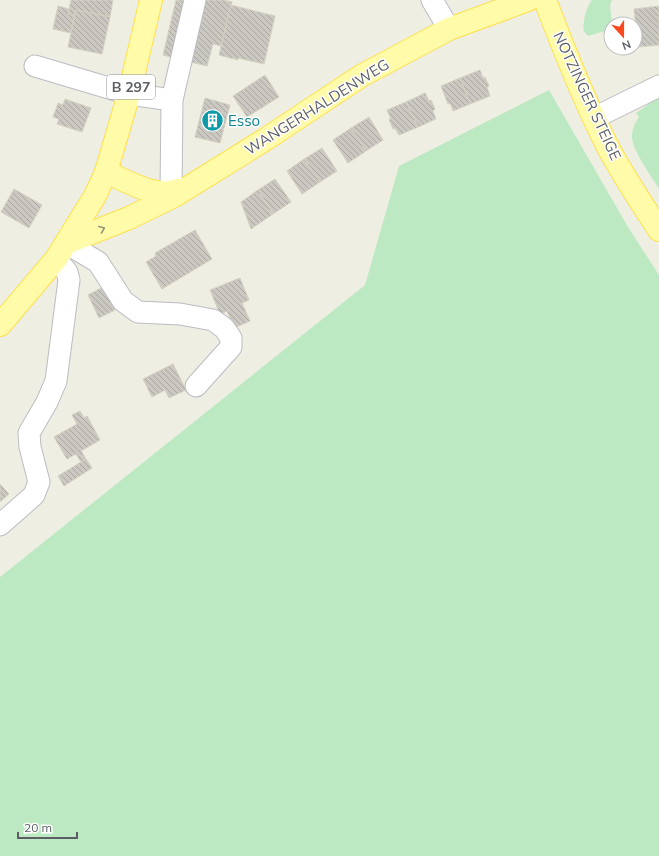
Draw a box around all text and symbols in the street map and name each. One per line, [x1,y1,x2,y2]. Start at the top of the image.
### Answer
north arrow [603,16,643,56]
street label: NOTZINGER STEIGE [549,29,625,163]
street label: WANGERHALDENWEG [241,54,392,159]
road number: B 297 [107,75,155,99]
building icon: Esso [199,108,225,134]
place label: Esso [228,111,260,130]
one-way arrow [99,225,106,233]
scale bar [18,814,77,840]
text: 20 m [24,820,52,835]

